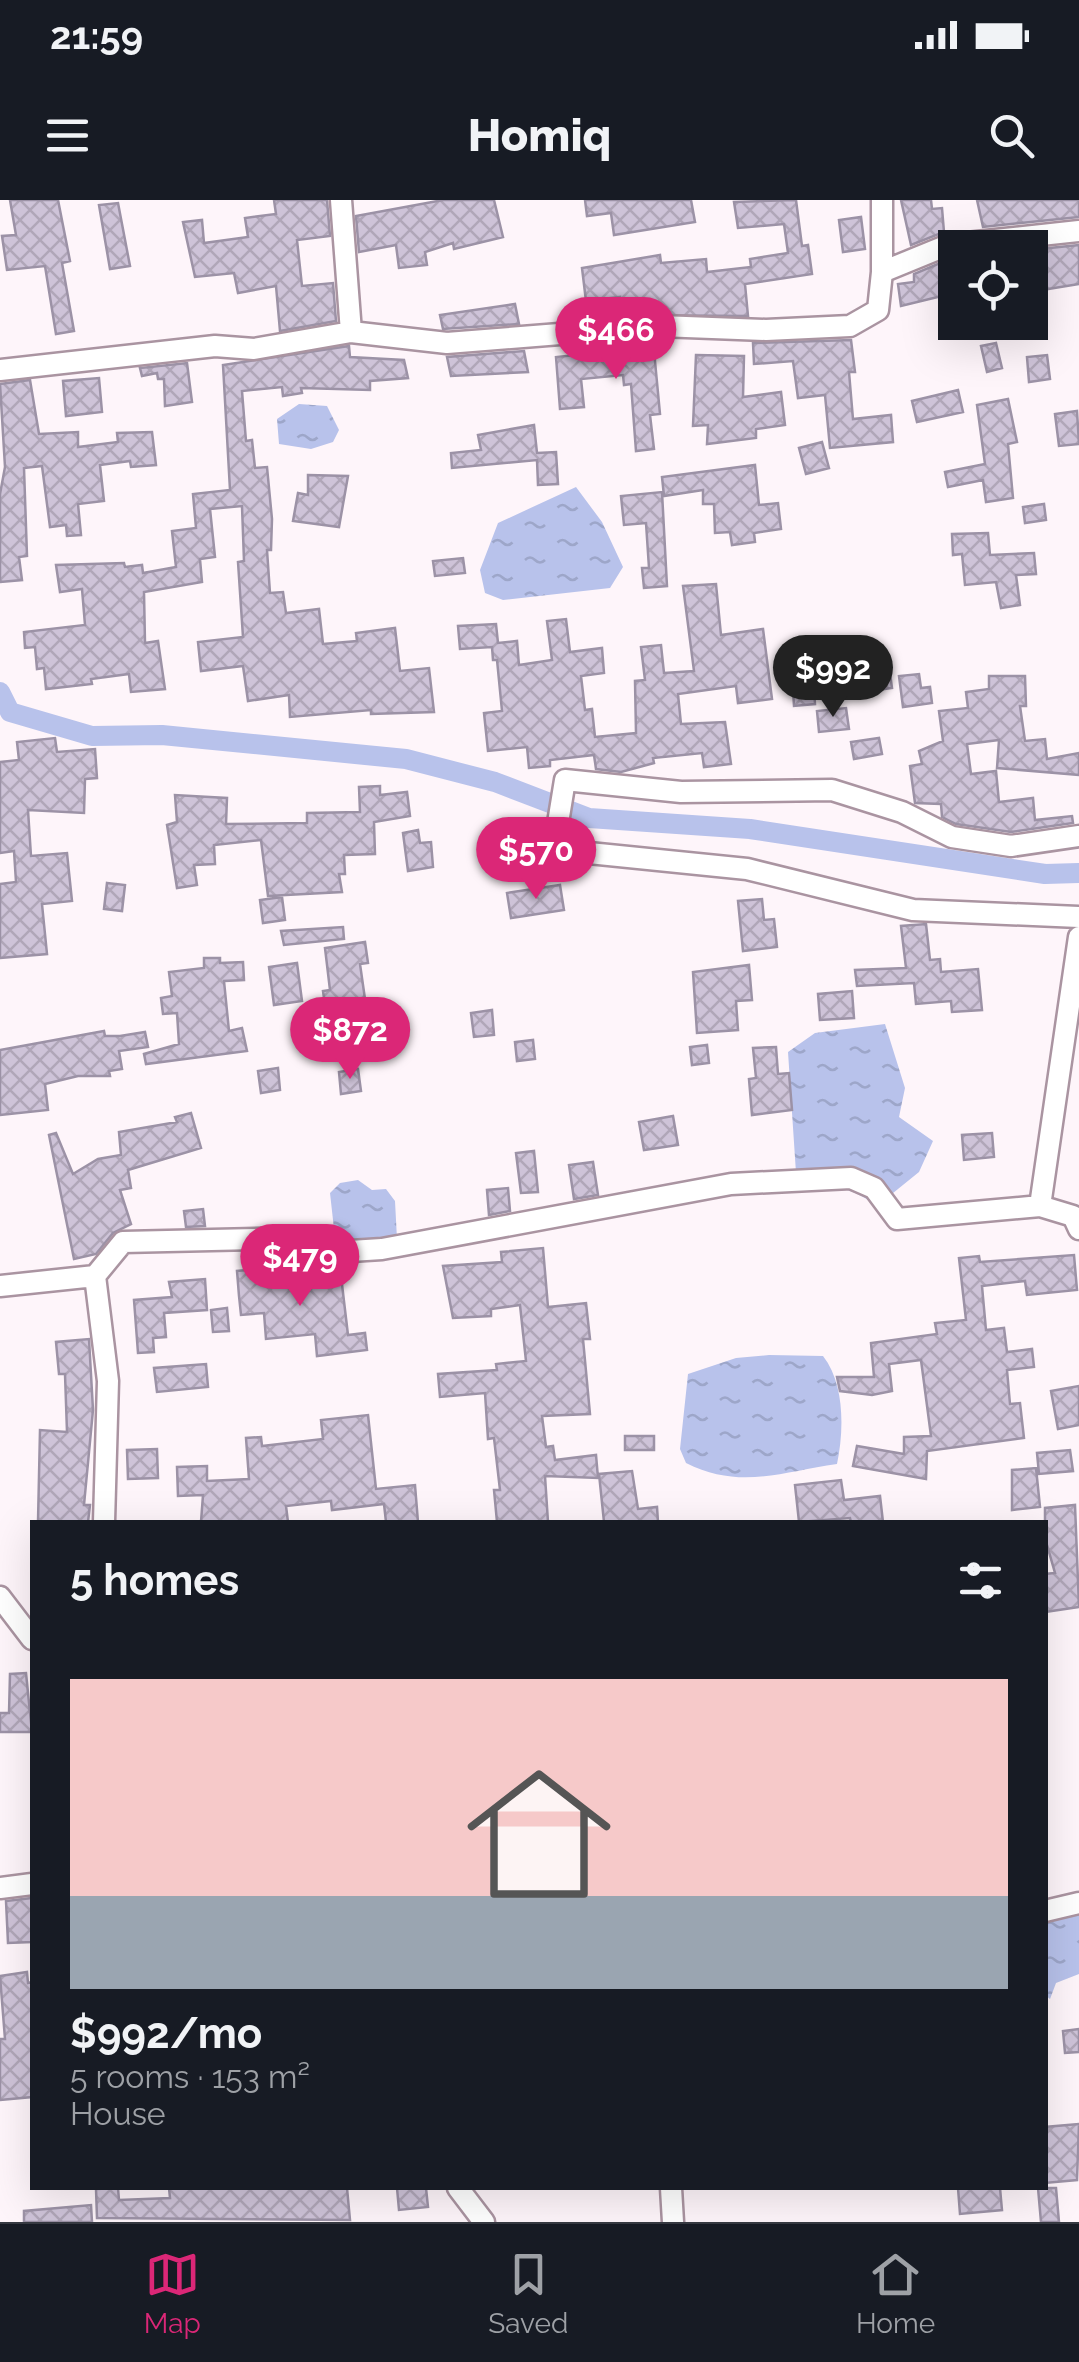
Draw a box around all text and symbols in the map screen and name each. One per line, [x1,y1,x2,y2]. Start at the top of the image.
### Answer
text: 21:59 [50,13,143,58]
icon: menu [40,108,95,163]
icon: search [984,108,1039,163]
text: Homiq [468,109,611,162]
map controls [938,230,1048,340]
button: locate [938,230,1048,340]
pin: $466 [557,297,675,382]
text: $466 [577,311,655,348]
pin: $992 [774,635,892,720]
text: $992 [795,649,871,686]
pin: $570 [477,817,595,902]
text: $570 [498,831,574,868]
pin: $872 [291,997,409,1082]
text: $872 [312,1011,388,1048]
pin: $479 [241,1224,359,1309]
text: $479 [262,1238,338,1275]
icon: filters [953,1553,1008,1608]
text: 5 homes [70,1556,239,1605]
icon: home [449,1744,629,1924]
text: $992/mo [70,2009,262,2058]
text: 5 rooms · 153 m² [70,2058,310,2095]
text: House [70,2095,166,2132]
tab: Map [144,2247,201,2340]
tab: Saved [488,2247,568,2340]
tab: Home [856,2247,935,2340]

